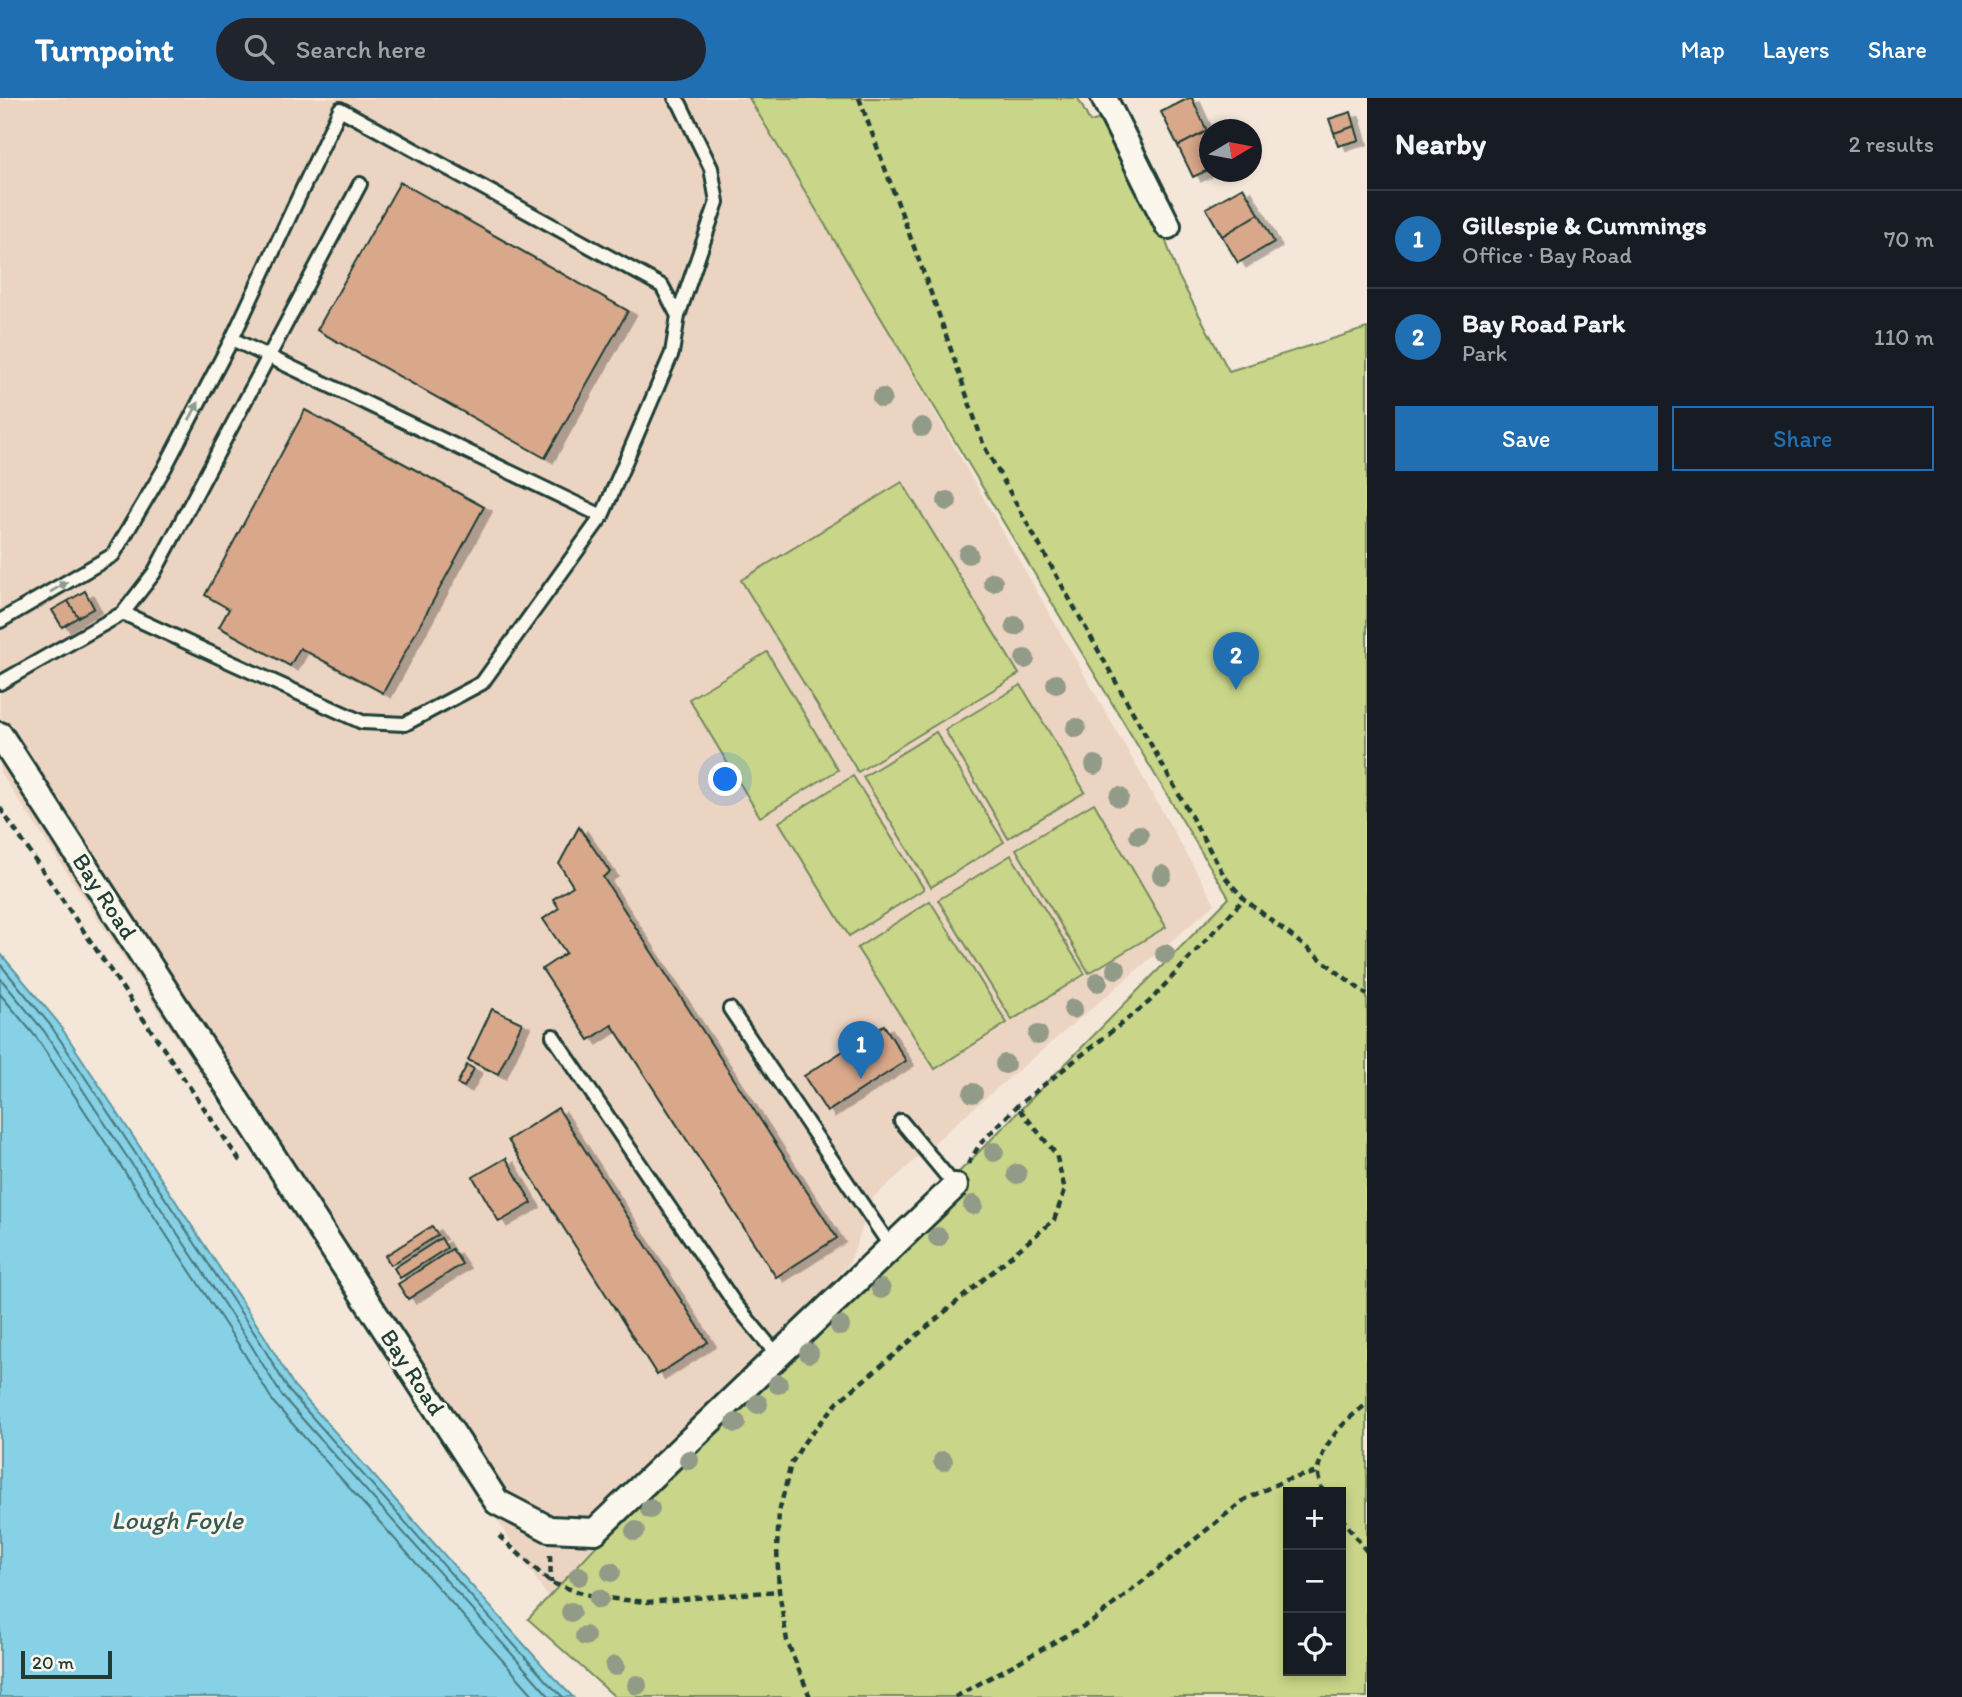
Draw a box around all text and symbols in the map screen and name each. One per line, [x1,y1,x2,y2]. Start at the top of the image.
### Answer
search box [216,18,706,81]
text: Turnpoint [35,30,174,69]
icon: search [240,30,278,68]
text: Search here [296,33,426,65]
text: Map [1681,35,1725,64]
text: Layers [1763,35,1830,64]
text: Share [1868,35,1927,64]
north arrow [1199,119,1262,182]
text: Nearby [1395,125,1486,162]
text: 2 results [1848,130,1934,158]
text: Gillespie & Cummings [1462,209,1707,241]
text: 1 [1413,225,1423,253]
text: 70 m [1884,225,1934,253]
text: Office · Bay Road [1462,241,1632,269]
text: Bay Road Park [1462,307,1625,339]
text: 2 [1412,323,1424,351]
text: 110 m [1874,323,1934,351]
text: Park [1462,339,1507,367]
one-way arrow [187,401,199,421]
button: Save [1395,406,1658,471]
button: Share [1672,406,1934,471]
one-way arrow [49,581,69,593]
pin: 2 [1213,632,1259,690]
your location [708,762,742,796]
street label: Bay Road [66,847,144,945]
pin: 1 [838,1021,884,1079]
street label: Bay Road [374,1323,452,1421]
map controls [1283,1487,1346,1676]
button: + [1283,1487,1346,1550]
water label: Lough Foyle [111,1504,245,1536]
button: − [1283,1550,1346,1613]
button: locate [1283,1613,1346,1676]
scale bar [21,1648,112,1680]
text: 20 m [32,1651,74,1674]

